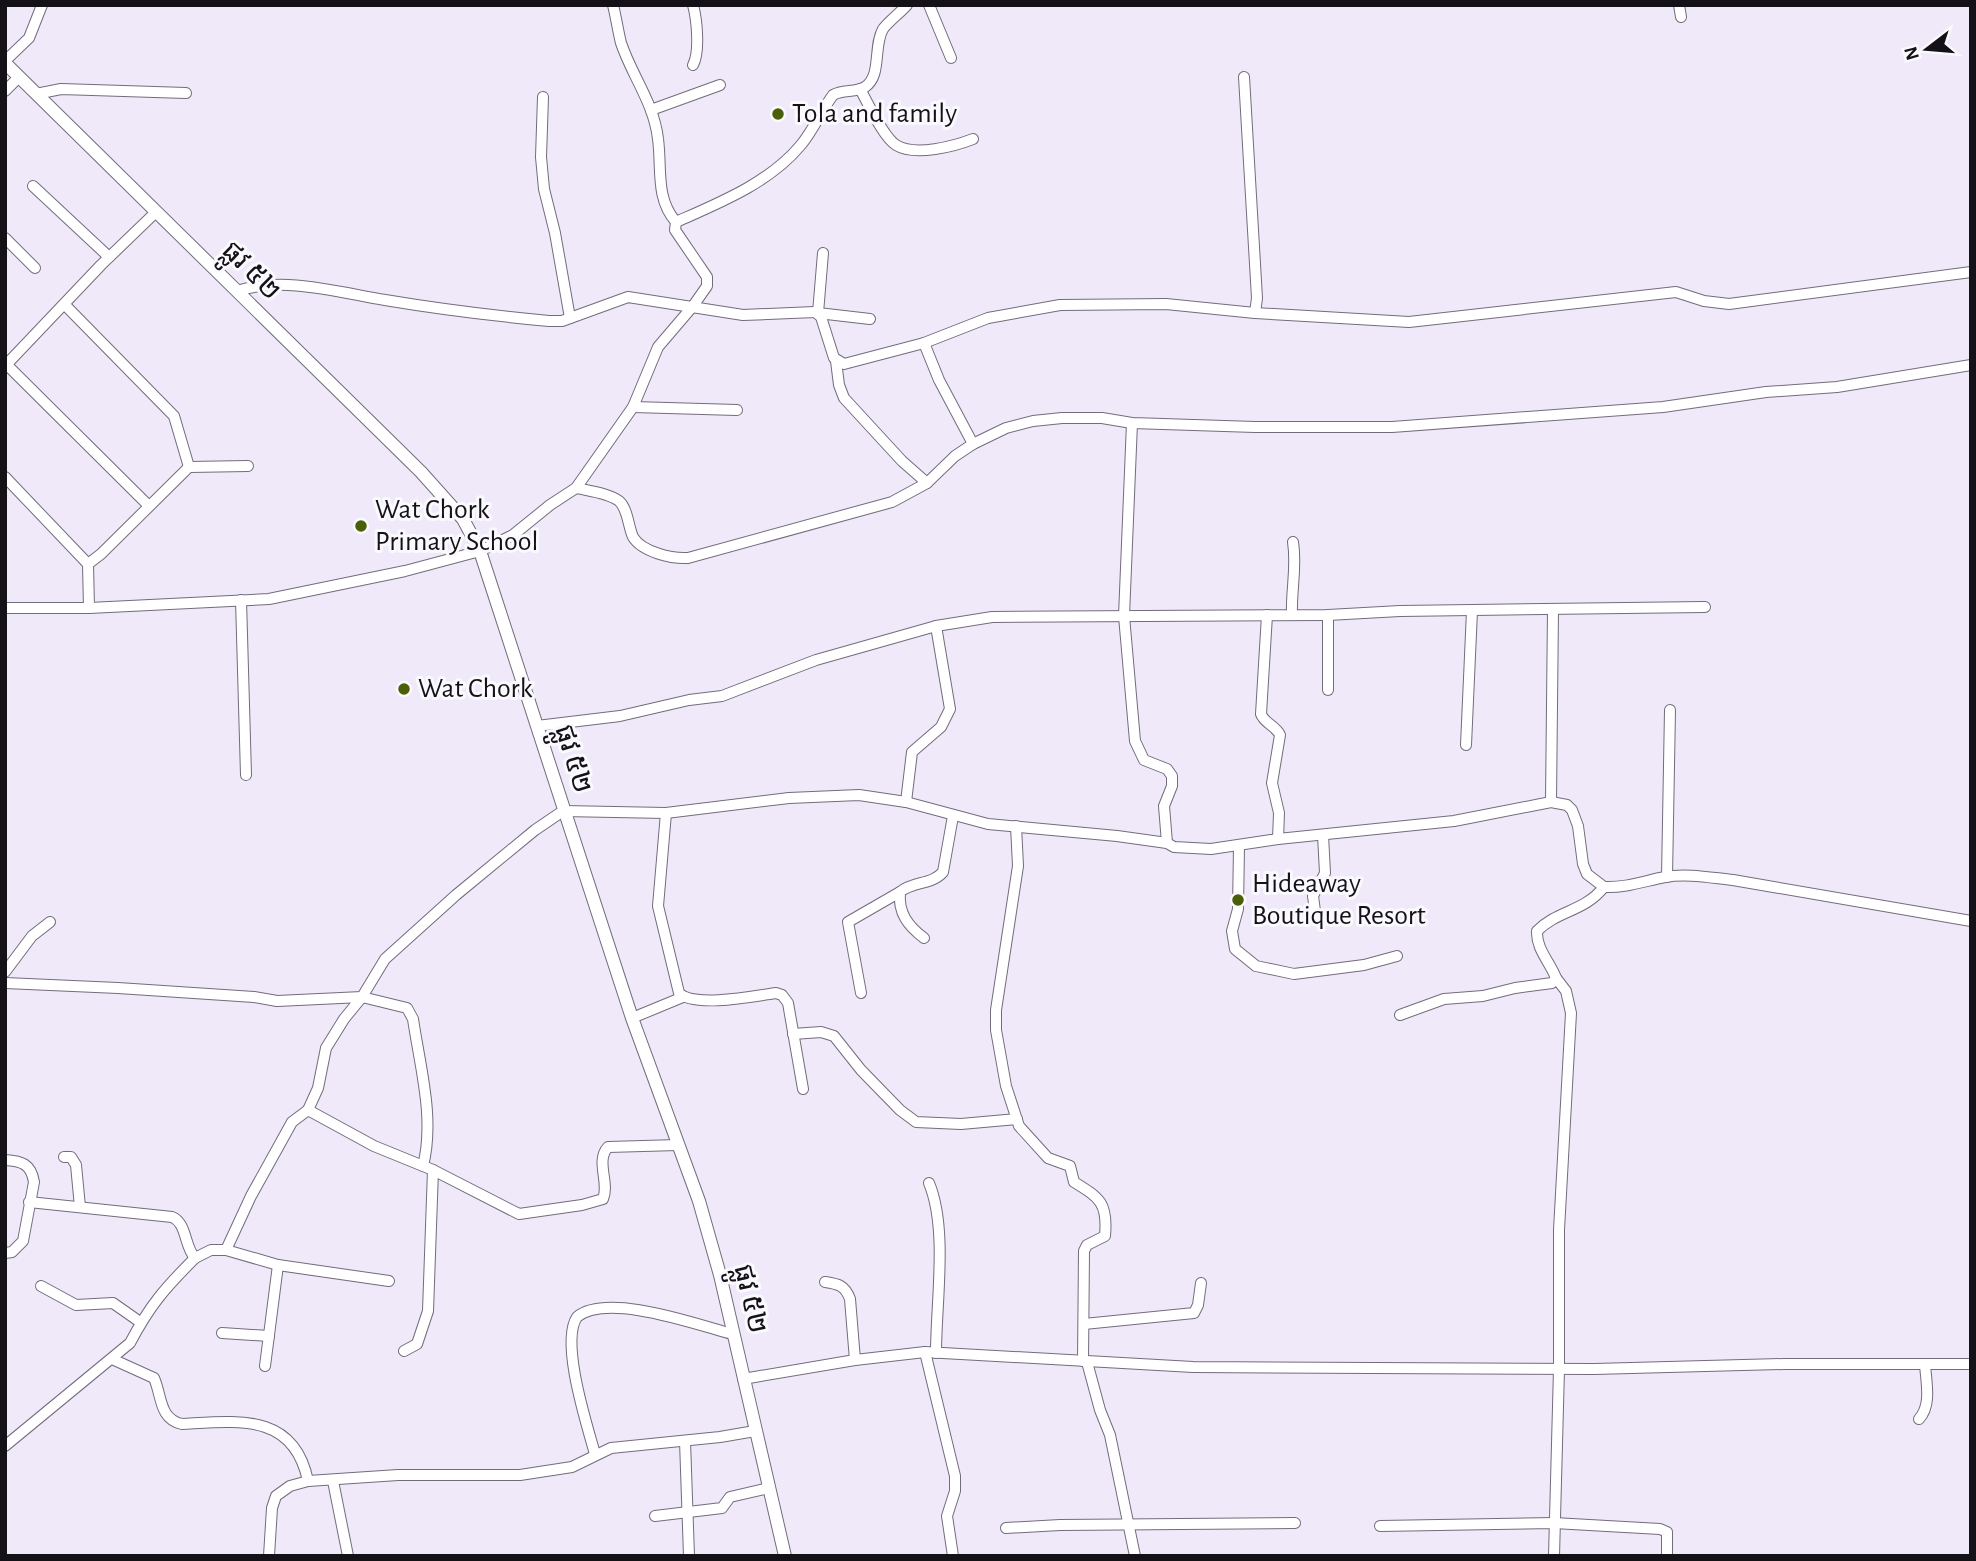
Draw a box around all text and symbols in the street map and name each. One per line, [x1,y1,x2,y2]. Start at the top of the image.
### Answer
north arrow [1892,14,1962,84]
text: N [1901,44,1923,62]
place label: Tola and family [792,100,957,128]
marker: Tola and family [770,106,786,122]
street label: ផ្លូវ ៥២ [210,236,286,312]
place label: Wat Chork Primary School [375,496,538,556]
marker: Wat Chork Primary School [353,518,369,534]
place label: Wat Chork [418,675,533,703]
marker: Wat Chork [396,681,412,697]
street label: ផ្លូវ ៥២ [540,721,597,799]
place label: Hideaway Boutique Resort [1252,870,1426,930]
marker: Hideaway Boutique Resort [1230,892,1246,908]
street label: ផ្លូវ ៥២ [719,1262,772,1339]

